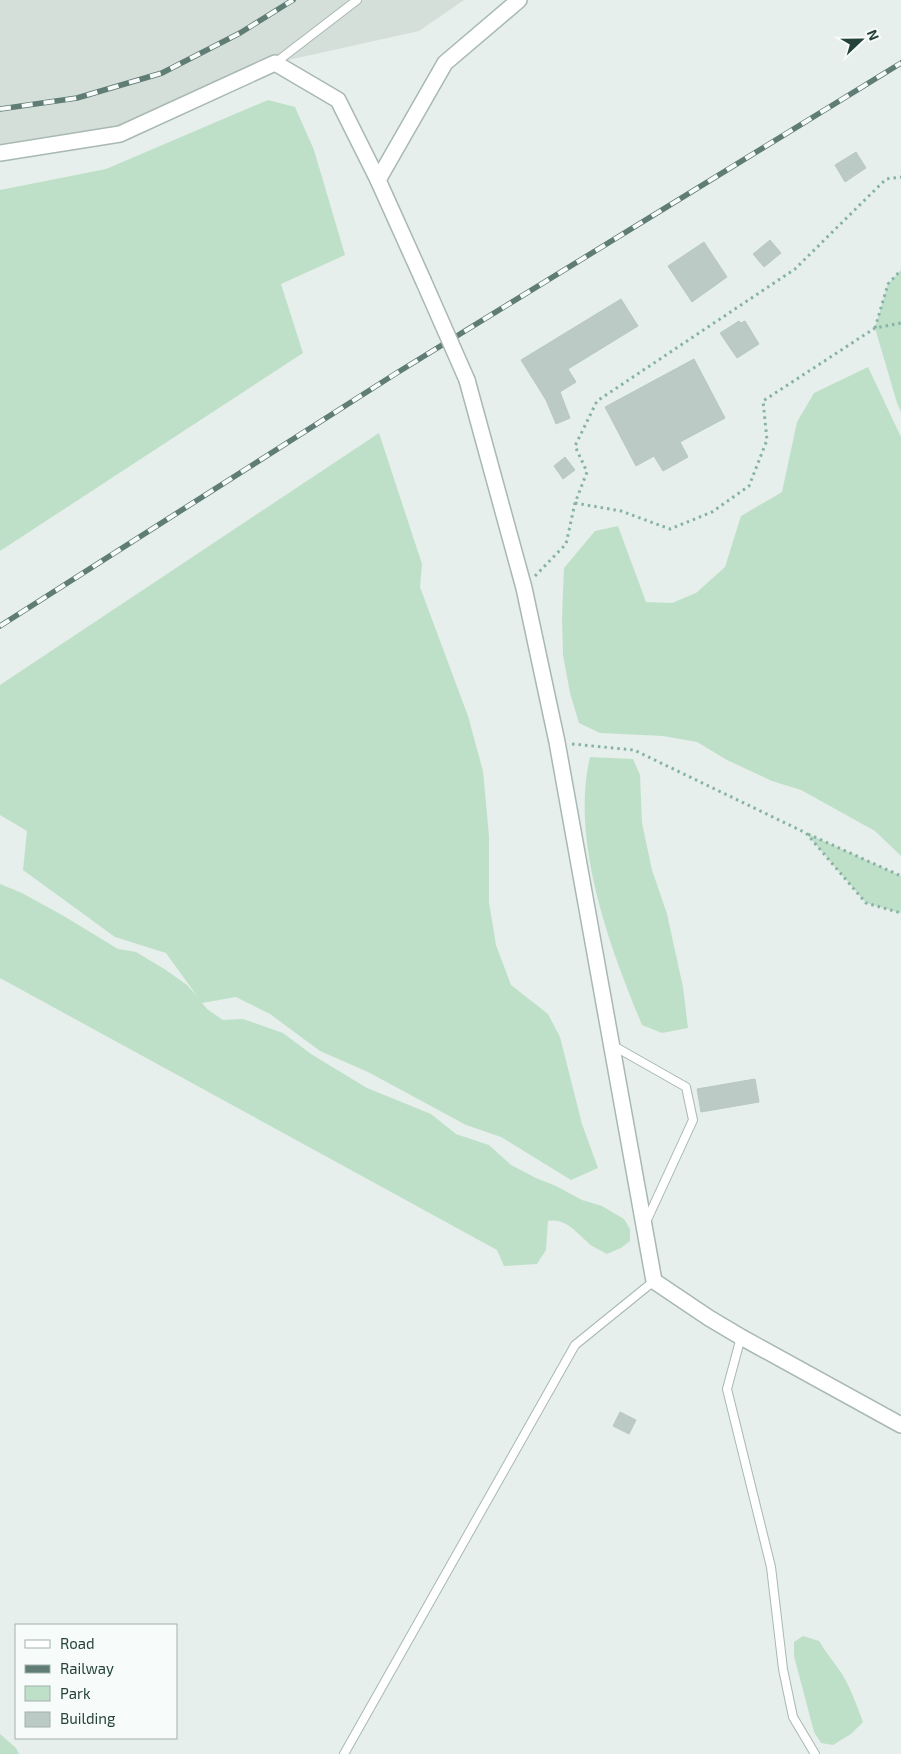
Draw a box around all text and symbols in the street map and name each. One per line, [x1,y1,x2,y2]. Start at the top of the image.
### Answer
north arrow [836,15,886,65]
text: N [864,27,883,43]
legend [15,1624,178,1739]
text: Road [60,1634,95,1652]
text: Railway [60,1659,114,1677]
text: Park [60,1684,91,1702]
text: Building [60,1709,116,1727]

